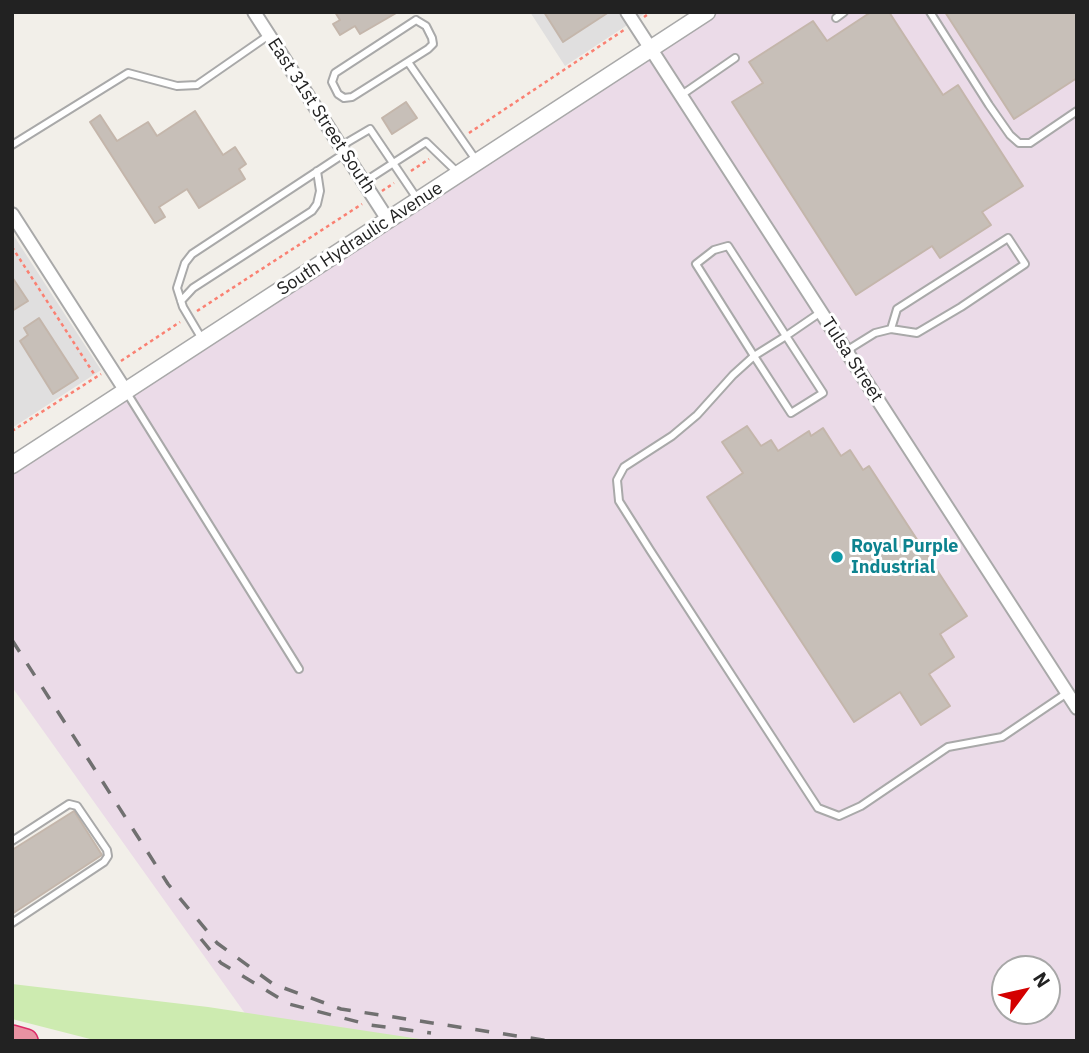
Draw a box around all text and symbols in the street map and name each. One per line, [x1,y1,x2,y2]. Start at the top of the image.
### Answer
street label: East 31st Street South [263,34,379,198]
street label: South Hydraulic Avenue [273,177,447,301]
street label: Tulsa Street [817,314,887,406]
place label: Royal Purple Industrial [851,536,958,578]
marker: Royal Purple Industrial [829,549,845,565]
north arrow [991,955,1061,1025]
text: N [1028,967,1056,992]

